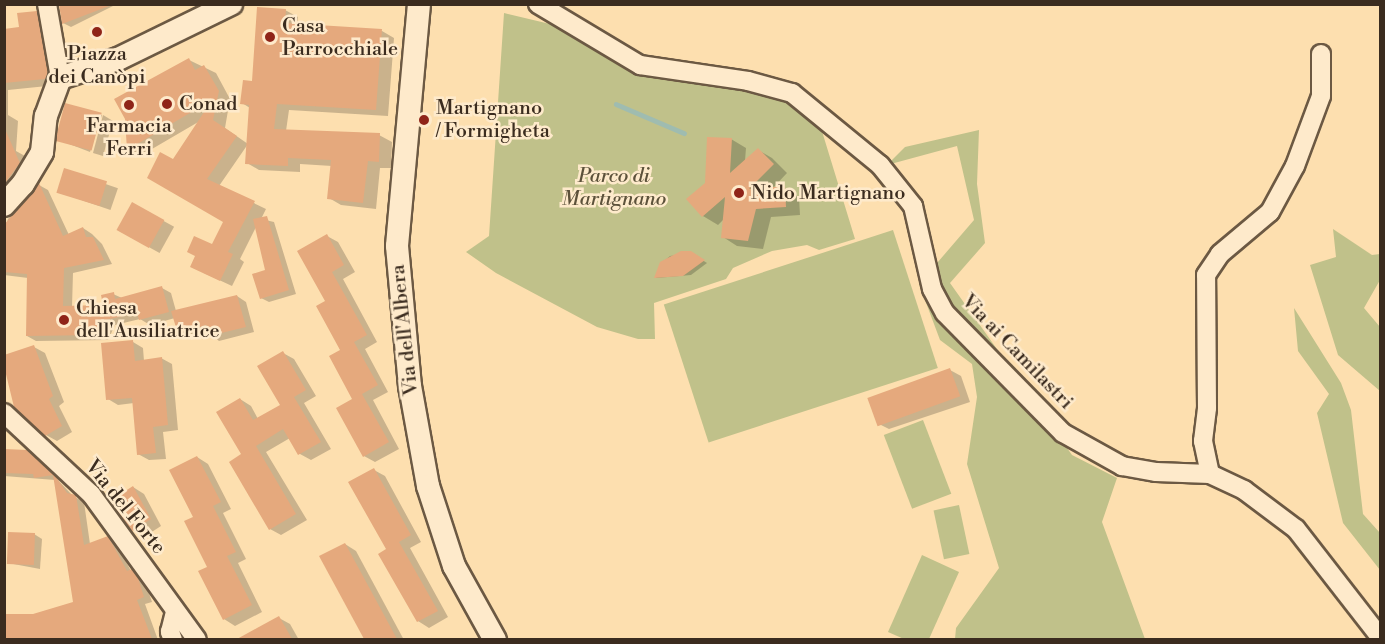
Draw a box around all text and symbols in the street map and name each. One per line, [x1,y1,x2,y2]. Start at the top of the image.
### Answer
place label: Casa Parrocchiale [282,14,398,61]
marker: Piazza dei Canòpi [90,25,104,39]
marker: Casa Parrocchiale [263,30,277,44]
place label: Piazza dei Canòpi [48,42,146,89]
place label: Conad [179,92,237,116]
place label: Martignano / Formigheta [436,96,550,143]
marker: Conad [160,97,174,111]
marker: Farmacia Ferri [122,98,136,112]
marker: Martignano / Formigheta [417,113,431,127]
place label: Farmacia Ferri [86,114,172,161]
park label: Parco di Martignano [562,164,666,211]
place label: Nido Martignano [751,181,905,205]
marker: Nido Martignano [732,186,746,200]
street label: Via dell'Albera [386,263,424,397]
street label: Via ai Camilastri [956,290,1078,414]
place label: Chiesa dell'Ausiliatrice [76,296,220,343]
marker: Chiesa dell'Ausiliatrice [57,313,71,327]
street label: Via del Forte [80,455,170,559]

